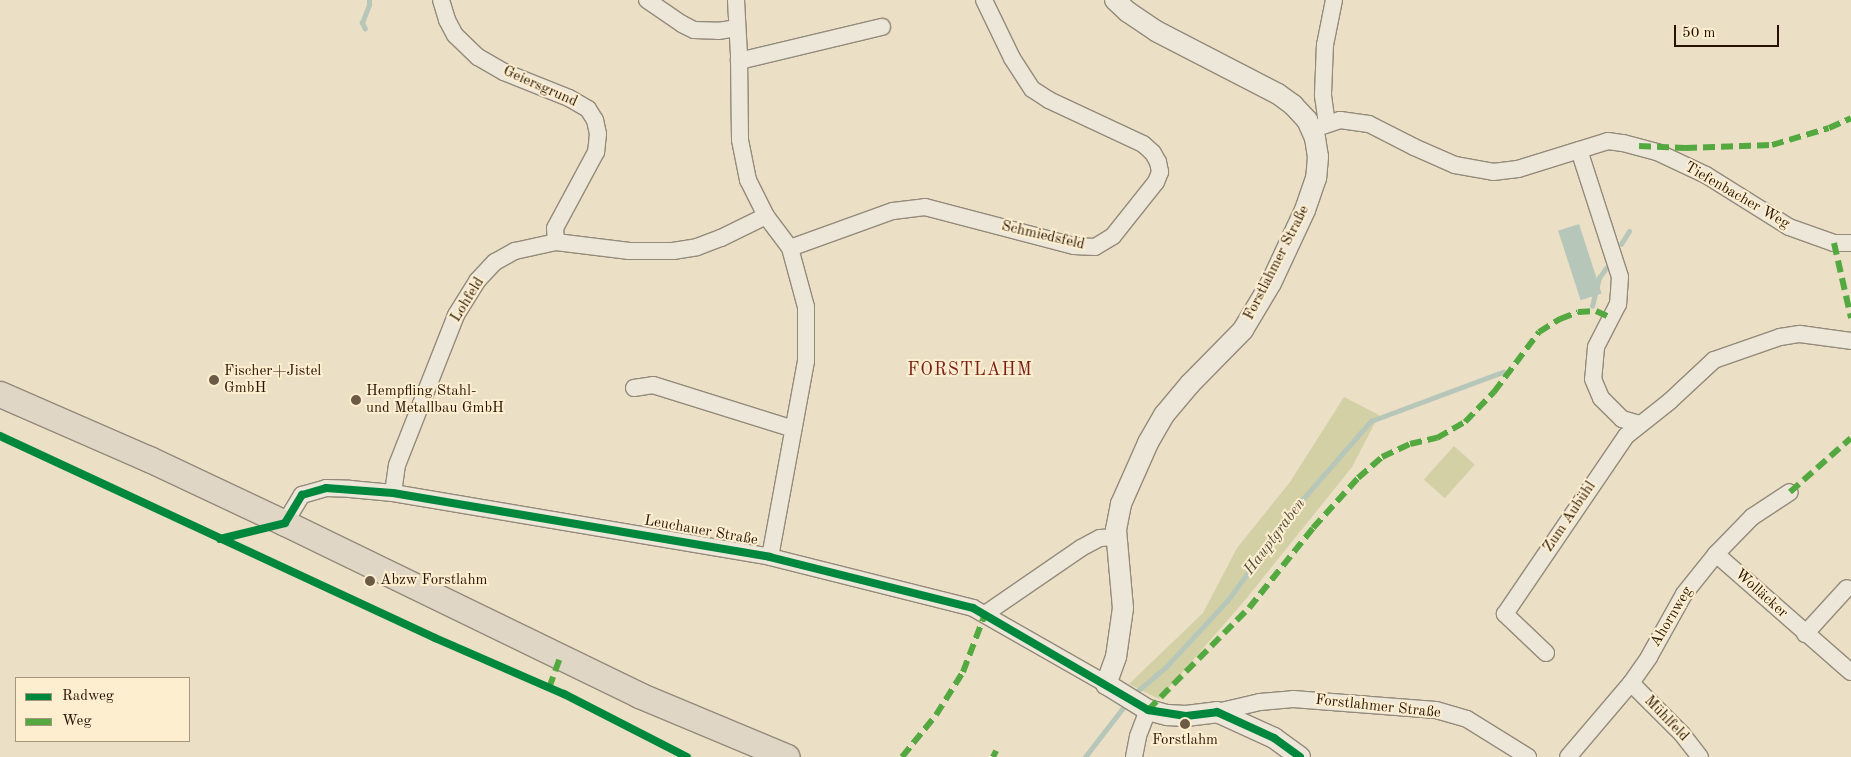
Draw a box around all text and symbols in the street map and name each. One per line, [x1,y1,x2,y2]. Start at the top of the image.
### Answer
scale bar [1676,15,1781,47]
text: 50 m [1682,26,1716,41]
street label: Geiersgrund [500,63,580,111]
street label: Tiefenbacher Weg [1681,159,1793,233]
street label: Forstlahmer Straße [1240,203,1314,323]
street label: Schmiedsfeld [1000,218,1086,254]
street label: Lohfeld [447,274,489,326]
district label: FORSTLAHM [906,359,1034,381]
place label: Fischer+Jistel GmbH [224,362,321,397]
marker: Fischer+Jistel GmbH [208,374,220,386]
place label: Hempfling Stahl- und Metallbau GmbH [366,382,504,417]
marker: Hempfling Stahl- und Metallbau GmbH [350,394,362,406]
street label: Zum Aubühl [1540,478,1600,556]
water label: Hauptgraben [1240,495,1310,579]
street label: Leuchauer Straße [643,512,759,550]
street label: Wolläcker [1731,566,1791,622]
place label: Abzw Forstlahm [380,572,488,590]
marker: Abzw Forstlahm [364,575,376,587]
street label: Ahornweg [1647,584,1697,650]
legend [15,677,190,742]
text: Radweg [62,689,114,704]
street label: Forstlahmer Straße [1314,691,1442,723]
street label: Mühlfeld [1640,692,1692,746]
text: Weg [62,714,92,729]
marker: Forstlahm [1179,718,1191,730]
place label: Forstlahm [1152,732,1218,750]

